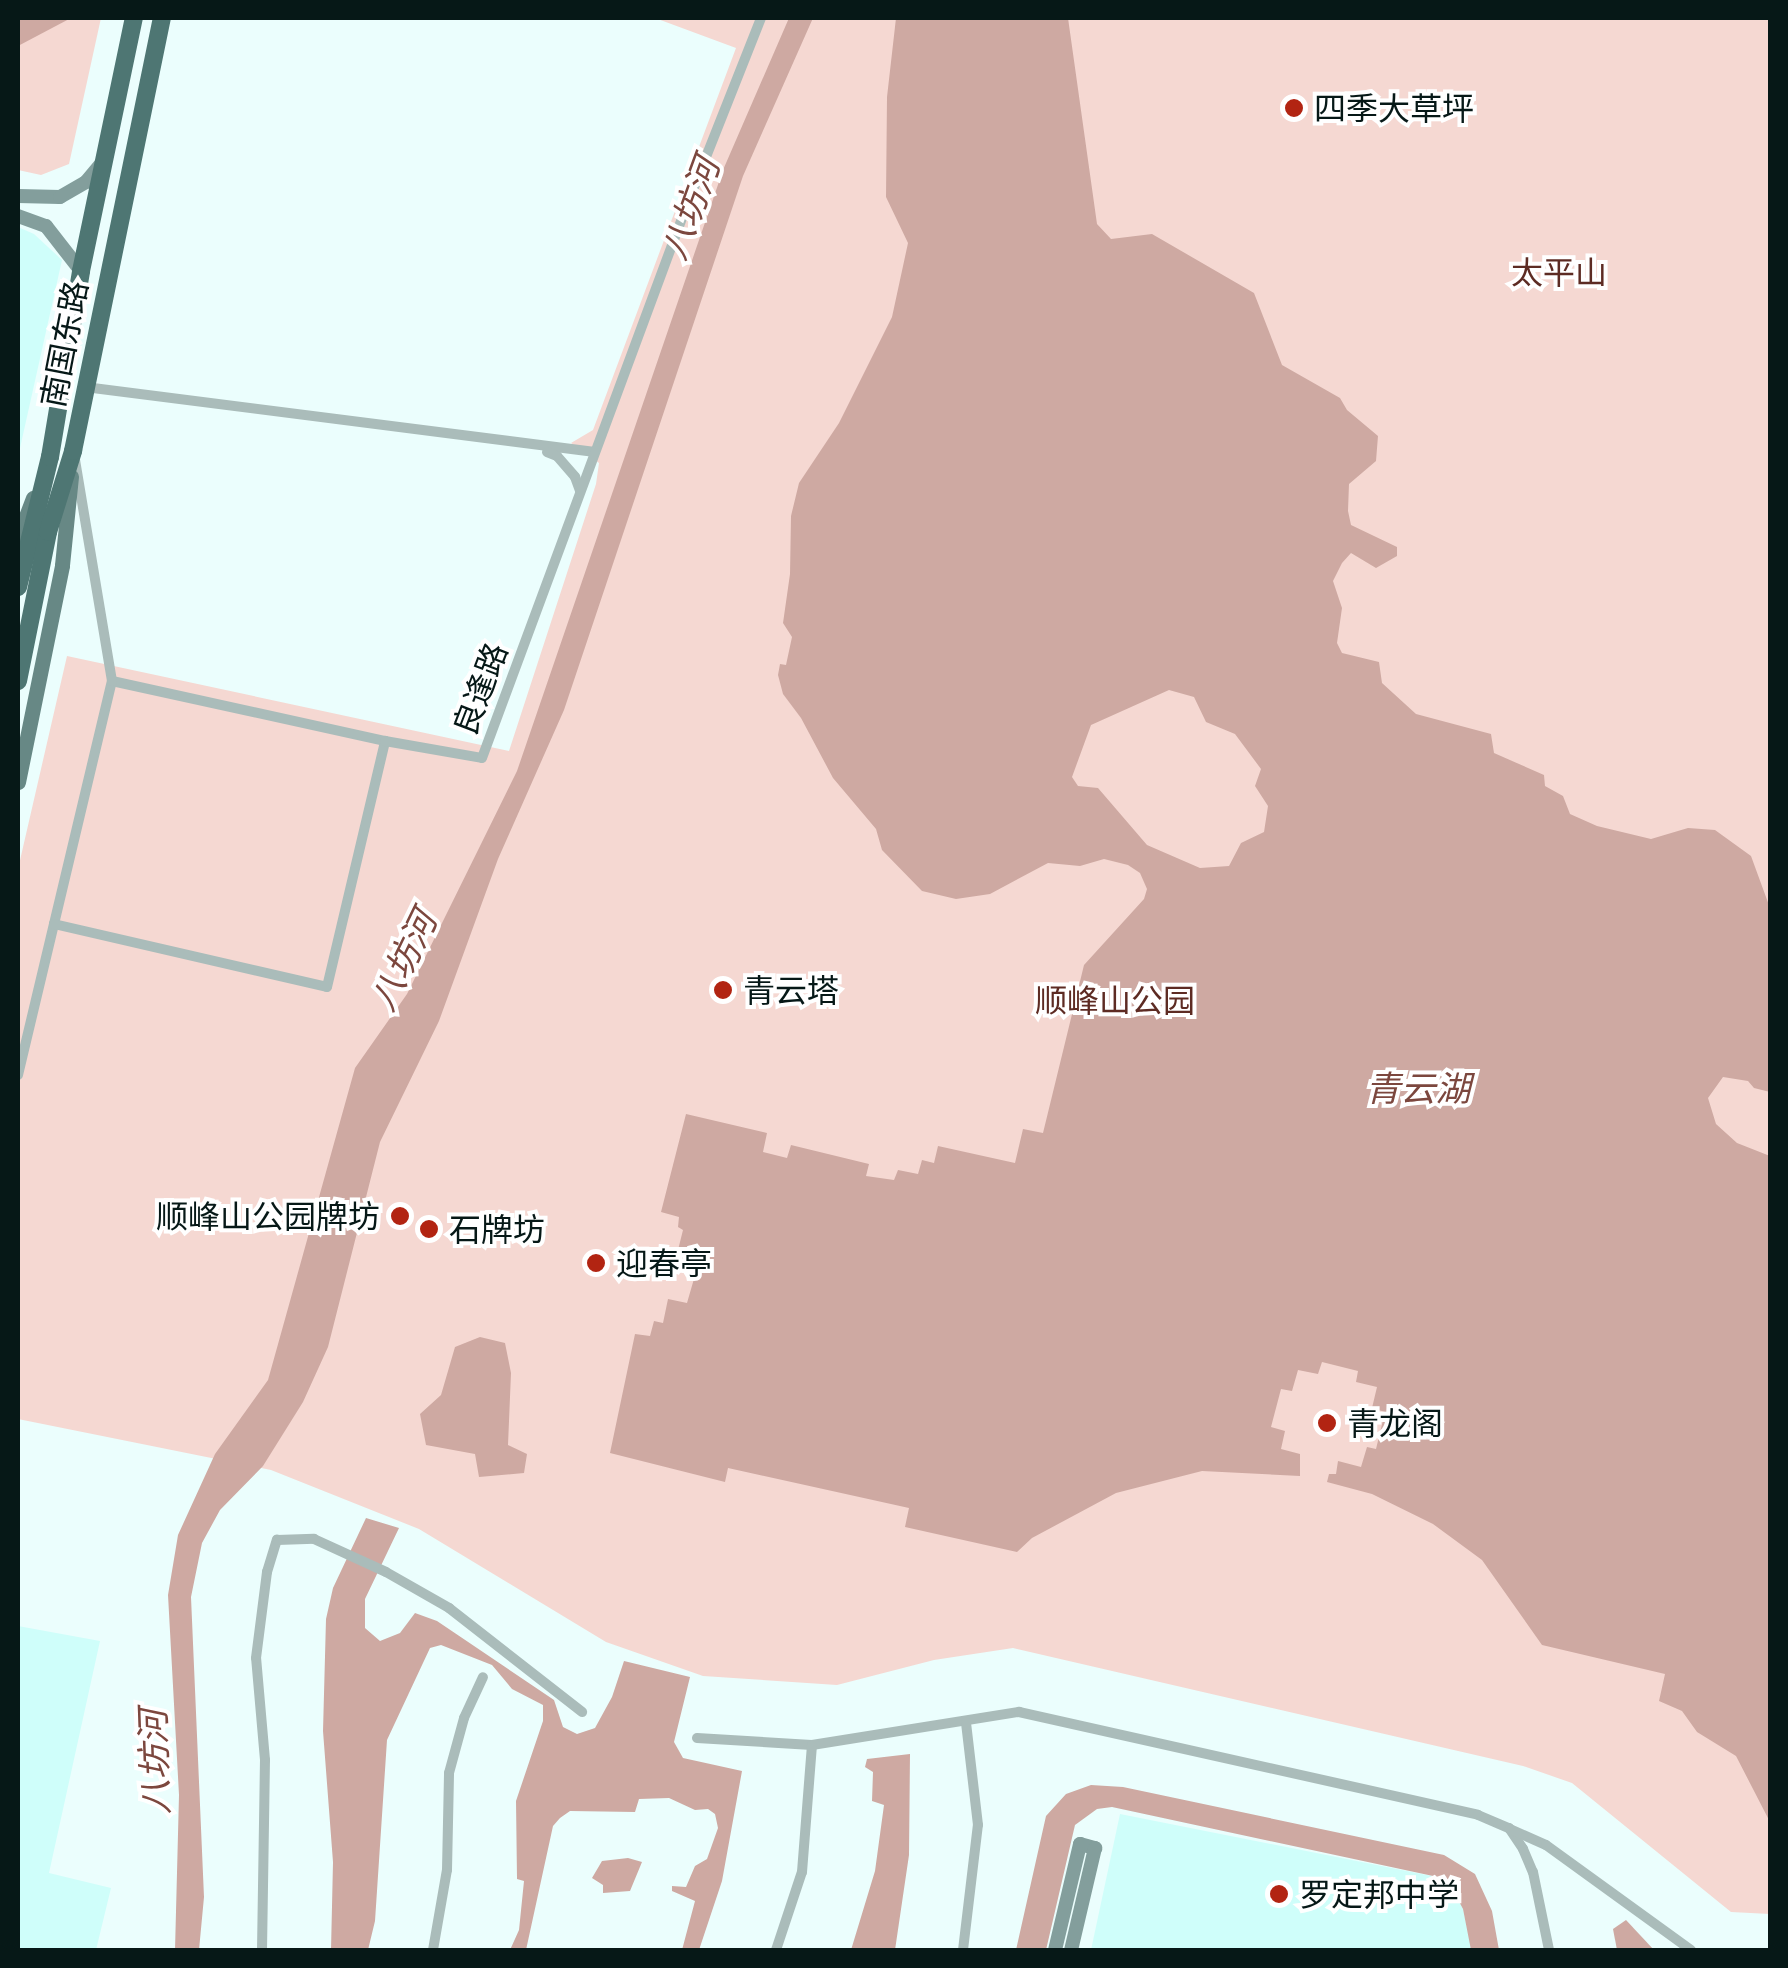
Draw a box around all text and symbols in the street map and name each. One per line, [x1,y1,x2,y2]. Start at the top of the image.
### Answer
place label: 四季大草坪 [1314,89,1474,127]
marker: 四季大草坪 [1283,97,1305,119]
water label: 八坊河 [651,151,727,265]
park label: 太平山 [1511,253,1607,291]
street label: 南国东路 [33,278,95,410]
street label: 良逢路 [445,637,515,741]
water label: 八坊河 [360,904,444,1016]
place label: 青云塔 [743,971,839,1009]
marker: 青云塔 [712,979,734,1001]
park label: 顺峰山公园 [1035,981,1195,1019]
water label: 青云湖 [1366,1066,1470,1108]
place label: 顺峰山公园牌坊 [156,1197,380,1235]
marker: 顺峰山公园牌坊 [389,1205,411,1227]
place label: 石牌坊 [449,1210,545,1248]
marker: 石牌坊 [418,1218,440,1240]
place label: 迎春亭 [616,1244,712,1282]
marker: 迎春亭 [585,1252,607,1274]
place label: 青龙阁 [1347,1404,1443,1442]
marker: 青龙阁 [1316,1412,1338,1434]
water label: 八坊河 [130,1709,176,1815]
place label: 罗定邦中学 [1299,1875,1459,1913]
marker: 罗定邦中学 [1268,1883,1290,1905]

